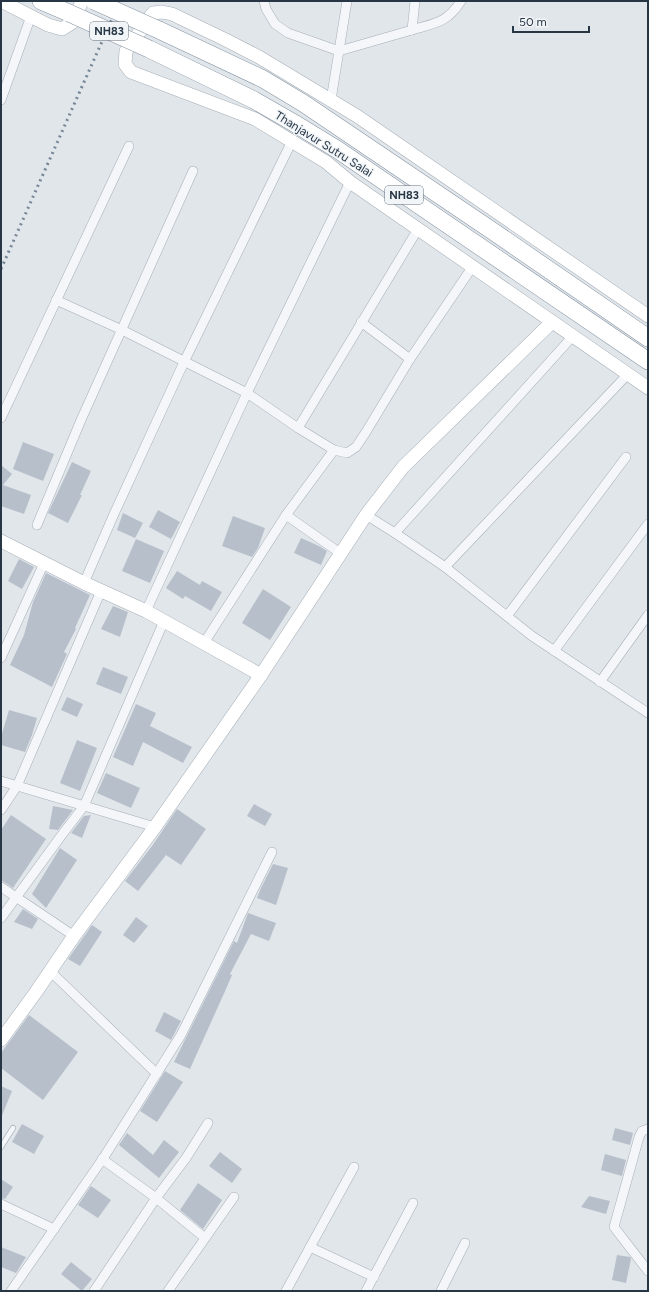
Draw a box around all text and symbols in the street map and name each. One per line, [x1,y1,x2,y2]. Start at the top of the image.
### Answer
scale bar [513,8,589,34]
text: 50 m [519,15,547,29]
road number: NH83 [90,22,128,40]
street label: Thanjavur Sutru Salai [273,108,375,180]
road number: NH83 [385,186,423,204]

